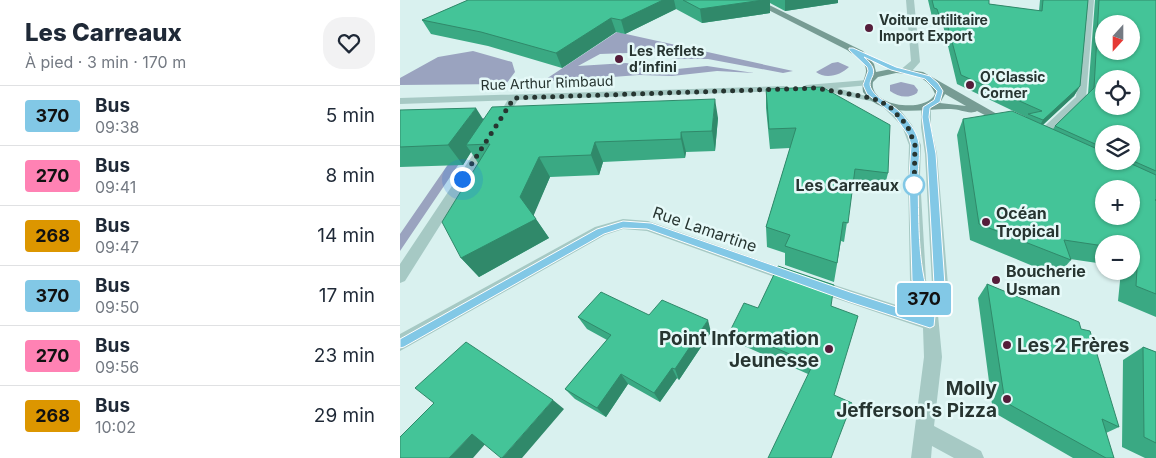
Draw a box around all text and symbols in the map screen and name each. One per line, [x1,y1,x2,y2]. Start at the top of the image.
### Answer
place label: Voiture utilitaire Import Export [879,11,988,44]
north arrow [1095,15,1140,60]
map controls [1095,15,1140,280]
button: heart [323,17,375,69]
text: Les Carreaux [25,18,182,47]
marker: Voiture utilitaire Import Export [863,22,875,34]
place label: Les Reflets d’infini [629,42,705,75]
text: À pied · 3 min · 170 m [25,52,186,72]
marker: Les Reflets d’infini [613,53,625,65]
place label: O'Classic Corner [980,68,1046,101]
button: locate [1095,70,1140,115]
street label: Rue Arthur Rimbaud [480,72,614,93]
marker: O'Classic Corner [964,79,976,91]
text: Bus [95,94,130,117]
text: 5 min [326,104,375,127]
text: 370 [36,105,69,126]
text: 09:38 [95,117,139,137]
button: layers [1095,125,1140,170]
text: Bus [95,154,130,177]
text: 8 min [325,164,375,187]
text: 270 [36,165,69,186]
your location [450,167,475,192]
marker: Les Carreaux [903,174,925,196]
place label: Les Carreaux [796,175,899,195]
text: 09:41 [95,177,136,197]
button: + [1095,180,1140,225]
street label: Rue Lamartine [650,202,760,256]
place label: Océan Tropical [996,203,1059,241]
text: Bus [95,214,130,237]
marker: Océan Tropical [980,216,992,228]
text: 14 min [317,224,375,247]
text: 268 [35,225,70,246]
button: − [1095,235,1140,280]
text: 09:47 [95,237,139,257]
place label: Boucherie Usman [1006,261,1086,299]
text: Bus [95,274,130,297]
marker: Boucherie Usman [990,274,1002,286]
line badge: 370 [895,283,953,315]
text: 17 min [319,284,375,307]
text: 370 [36,285,69,306]
text: 370 [907,288,941,309]
text: 09:50 [95,297,139,317]
place label: Point Information Jeunesse [659,327,819,372]
text: Bus [95,334,130,357]
place label: Les 2 Frères [1017,334,1129,357]
marker: Les 2 Frères [1001,339,1013,351]
marker: Point Information Jeunesse [823,343,835,355]
text: 23 min [314,344,375,367]
text: 270 [36,345,69,366]
text: 09:56 [95,357,139,377]
place label: Molly Jefferson's Pizza [836,377,998,422]
marker: Molly Jefferson's Pizza [1001,393,1013,405]
text: Bus [95,394,130,417]
text: 29 min [314,404,375,427]
text: 268 [35,405,70,426]
text: 10:02 [95,417,136,437]

